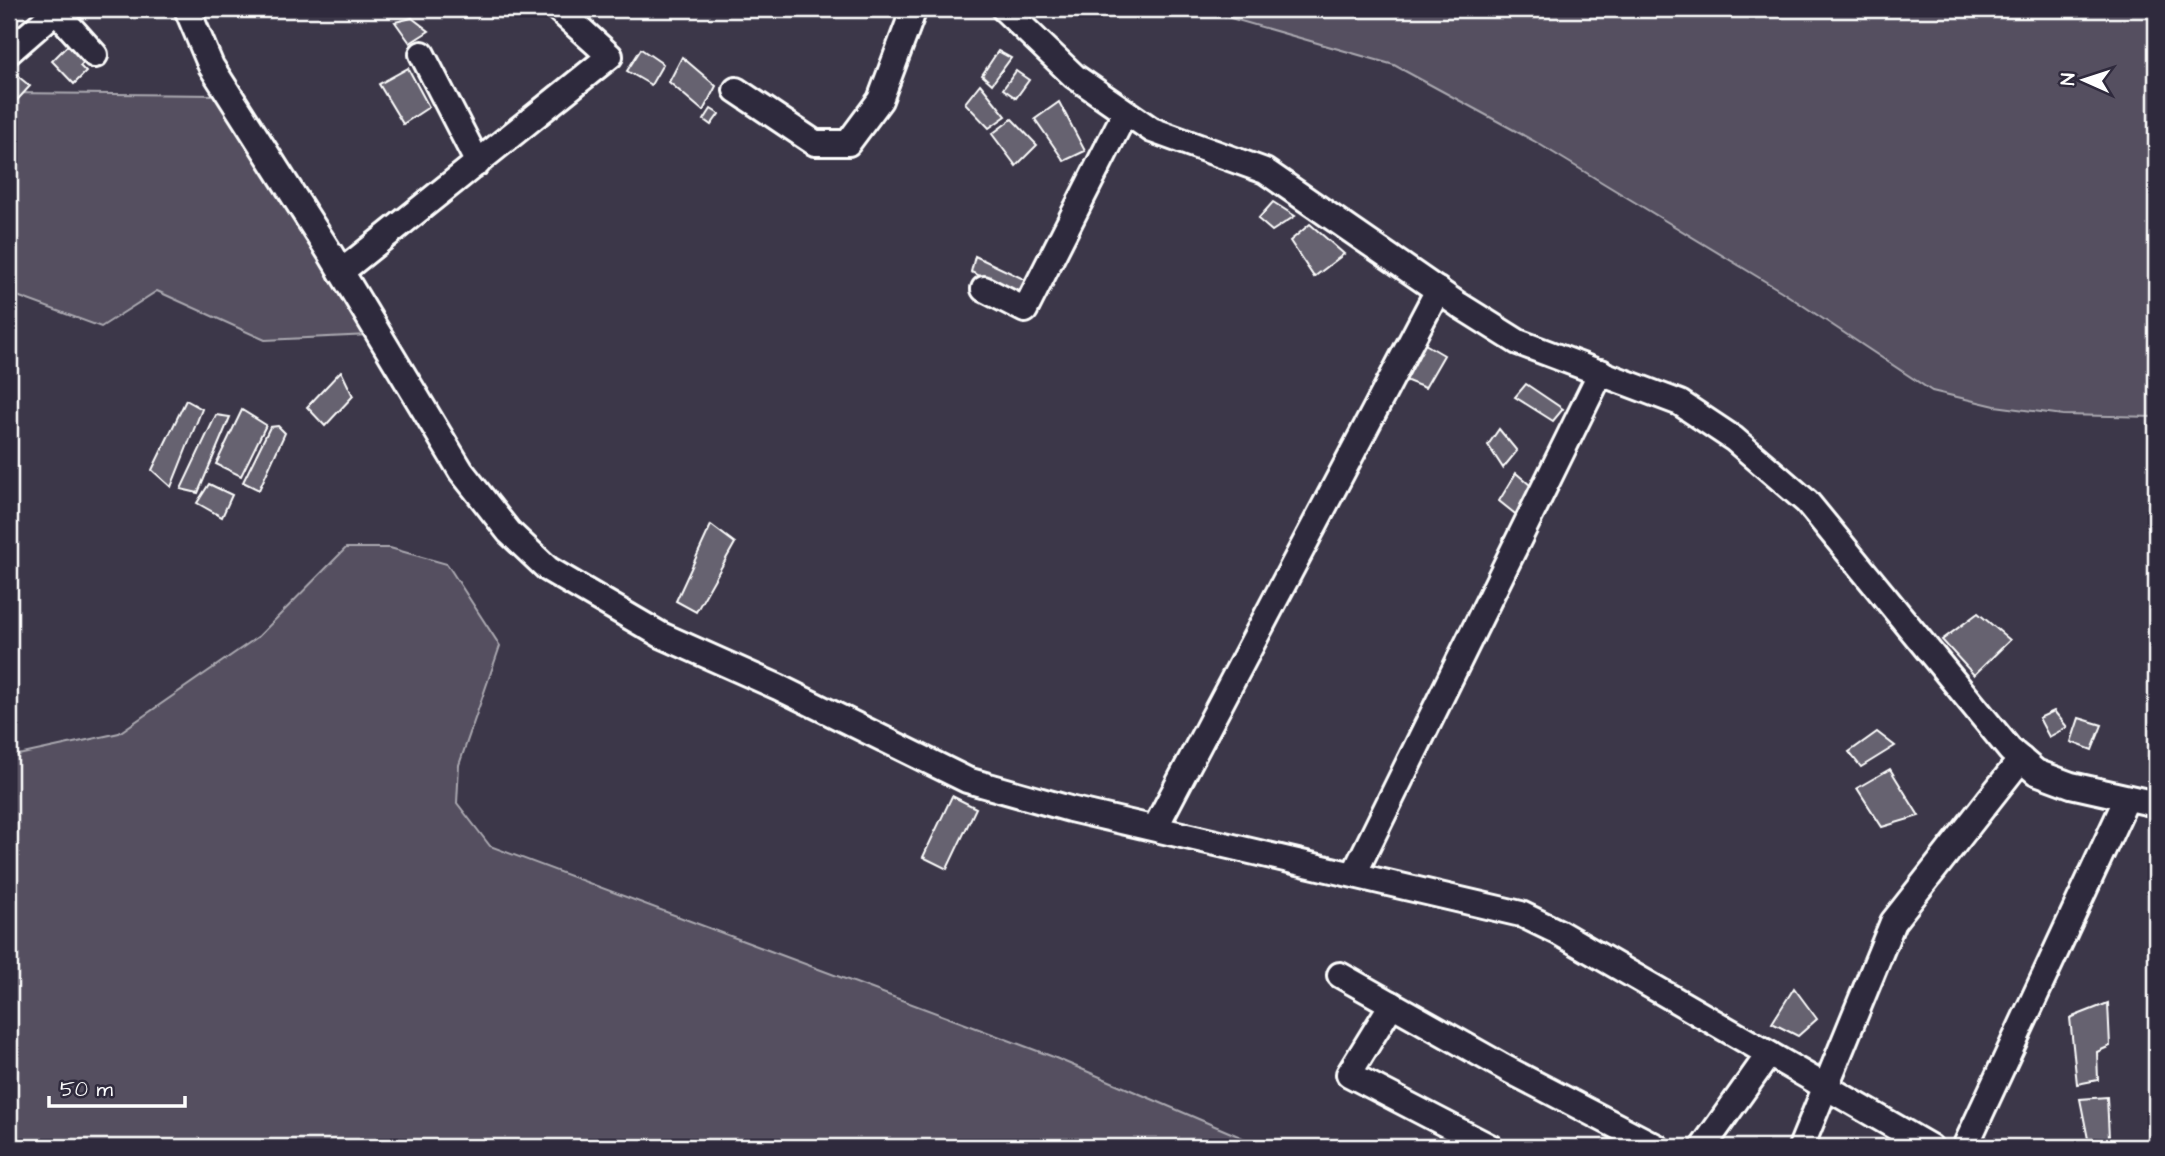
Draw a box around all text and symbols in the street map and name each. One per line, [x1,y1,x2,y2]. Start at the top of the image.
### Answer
north arrow [2050,46,2120,116]
text: N [2055,72,2082,86]
scale bar [49,1065,186,1109]
text: 50 m [60,1075,114,1104]

